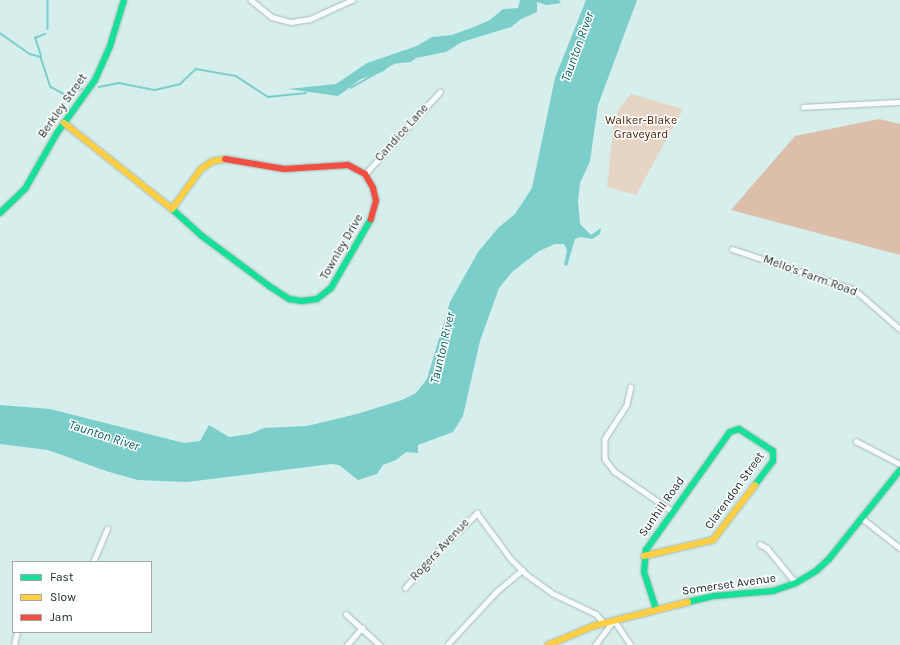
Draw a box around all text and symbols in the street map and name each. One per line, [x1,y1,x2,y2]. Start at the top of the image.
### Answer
water label: Taunton River [558,10,598,84]
street label: Berkley Street [35,71,91,141]
street label: Candice Lane [372,101,432,165]
park label: Walker-Blake Graveyard [605,114,677,142]
street label: Townley Drive [317,212,367,282]
street label: Mello's Farm Road [761,252,859,300]
water label: Taunton River [427,311,459,385]
water label: Taunton River [67,417,141,455]
street label: Clarendon Street [702,450,768,532]
street label: Sunhill Road [636,474,688,540]
street label: Rogers Avenue [408,516,472,584]
legend [12,561,152,633]
text: Fast [50,570,73,584]
street label: Somerset Avenue [681,571,777,599]
text: Slow [50,590,76,604]
text: Jam [50,610,73,624]

